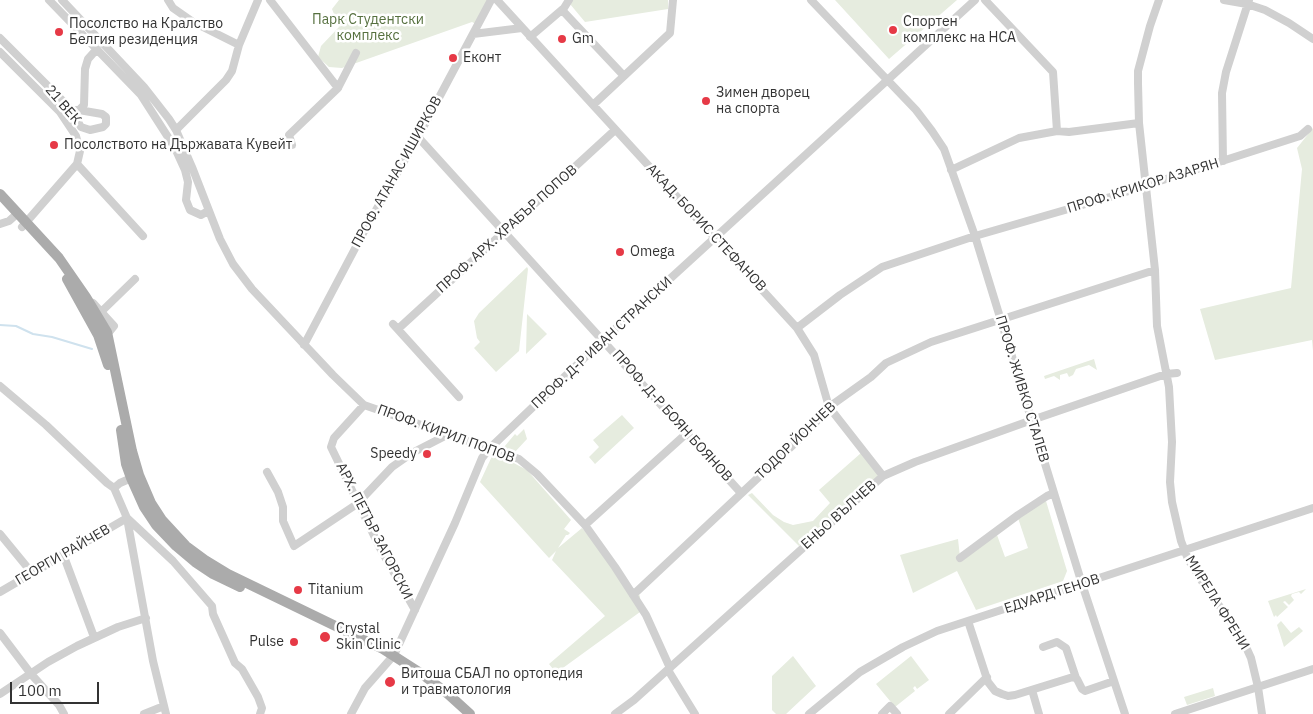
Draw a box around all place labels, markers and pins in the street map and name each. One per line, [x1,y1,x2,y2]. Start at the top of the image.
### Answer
place label: Спортен комплекс на НСА [903,14,1016,46]
place label: Посолство на Кралство Белгия резиденция [69,16,223,48]
marker: Спортен комплекс на НСА [887,24,899,36]
marker: Посолство на Кралство Белгия резиденция [53,26,65,38]
place label: Gm [572,31,594,47]
marker: Gm [556,33,568,45]
place label: Еконт [463,50,501,66]
marker: Еконт [447,52,459,64]
place label: Зимен дворец на спорта [716,85,810,118]
marker: Зимен дворец на спорта [700,95,712,107]
place label: Посолството на Държавата Кувейт [64,137,292,153]
marker: Посолството на Държавата Кувейт [48,139,60,151]
place label: Omega [630,244,675,260]
marker: Omega [614,246,626,258]
place label: Speedy [370,446,417,462]
marker: Speedy [421,448,433,460]
place label: Titanium [308,582,364,598]
marker: Titanium [292,584,304,596]
place label: Crystal Skin Clinic [336,621,401,654]
marker: Crystal Skin Clinic [318,630,332,644]
place label: Pulse [249,634,284,650]
marker: Pulse [288,636,300,648]
place label: Витоша СБАЛ по ортопедия и травматология [401,666,583,699]
marker: Витоша СБАЛ по ортопедия и травматология [383,675,397,689]

